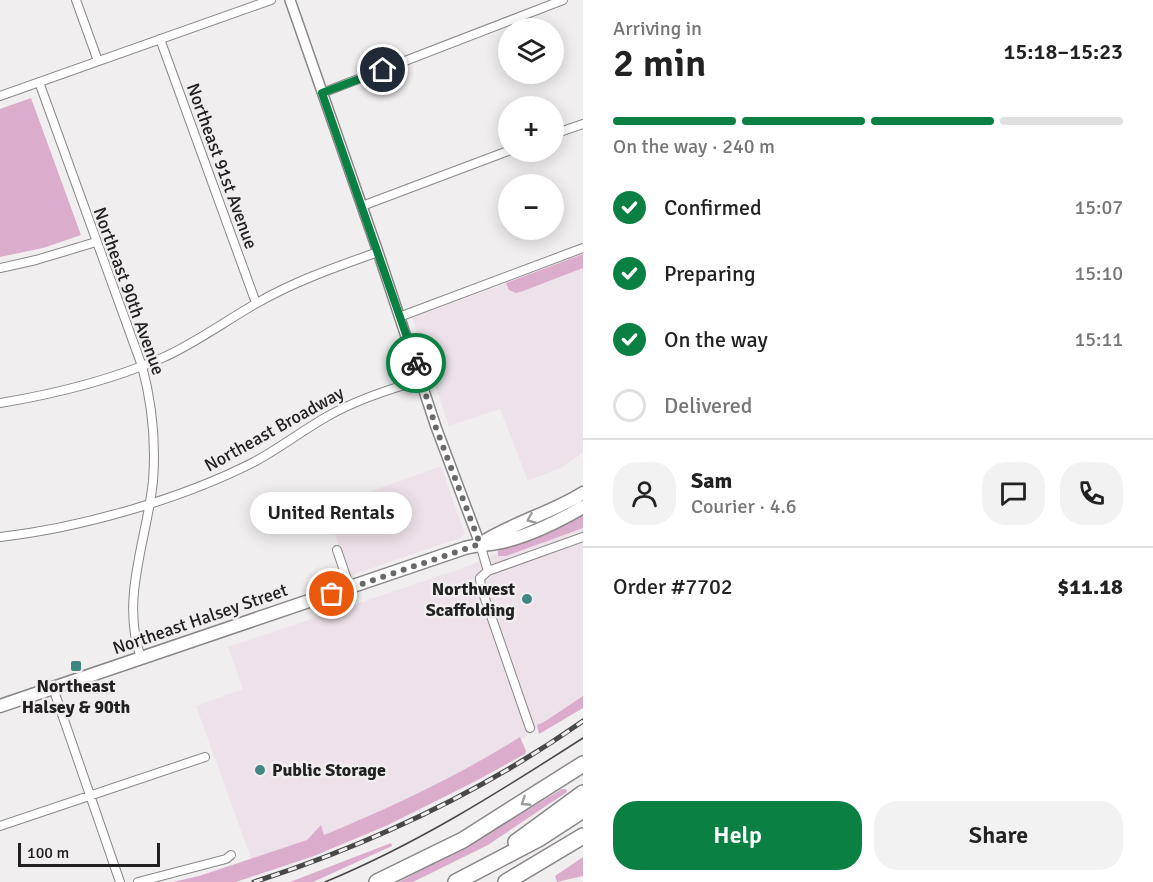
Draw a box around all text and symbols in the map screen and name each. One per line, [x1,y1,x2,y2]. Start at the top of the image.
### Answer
text: Arriving in [613,16,702,41]
map controls [498,18,564,240]
button: layers [498,18,564,84]
text: 15:18–15:23 [1004,38,1123,65]
text: 2 min [613,39,706,87]
pin [357,44,408,95]
icon: home [366,53,399,86]
street label: Northeast 91st Avenue [182,80,262,252]
button: + [498,96,564,162]
text: On the way · 240 m [613,134,775,159]
button: − [498,174,564,240]
icon: check [613,191,646,224]
text: Confirmed [664,194,762,221]
text: 15:07 [1074,195,1123,220]
street label: Northeast 90th Avenue [88,204,170,378]
icon: check [613,257,646,290]
text: Preparing [664,260,756,287]
text: 15:10 [1074,261,1123,286]
icon: check [613,323,646,356]
text: On the way [664,326,768,353]
text: 15:11 [1074,327,1123,352]
courier [386,333,446,393]
icon: bike [400,347,433,380]
street label: Northeast Broadway [200,381,348,476]
text: Delivered [664,392,752,419]
button: person [613,462,676,525]
button: chat [982,462,1045,525]
button: phone [1060,462,1123,525]
text: Sam [691,467,732,494]
callout: United Rentals [251,492,413,534]
text: Courier · 4.6 [691,494,797,519]
text: United Rentals [267,500,395,525]
one-way arrow [527,512,538,524]
pin [306,568,357,619]
text: Order #7702 [613,573,733,600]
text: $11.18 [1057,573,1123,600]
icon: bag [315,577,348,610]
place label: Northwest Scaffolding [426,578,515,621]
street label: Northeast Halsey Street [110,579,290,659]
marker: Northwest Scaffolding [520,592,534,606]
marker: Northeast Halsey & 90th [69,659,83,673]
place label: Northeast Halsey & 90th [22,675,131,718]
place label: Public Storage [272,759,386,781]
marker: Public Storage [253,763,267,777]
one-way arrow [521,794,531,806]
button: Help [613,801,862,870]
button: Share [874,801,1123,870]
scale bar [18,840,160,868]
text: 100 m [27,843,69,863]

